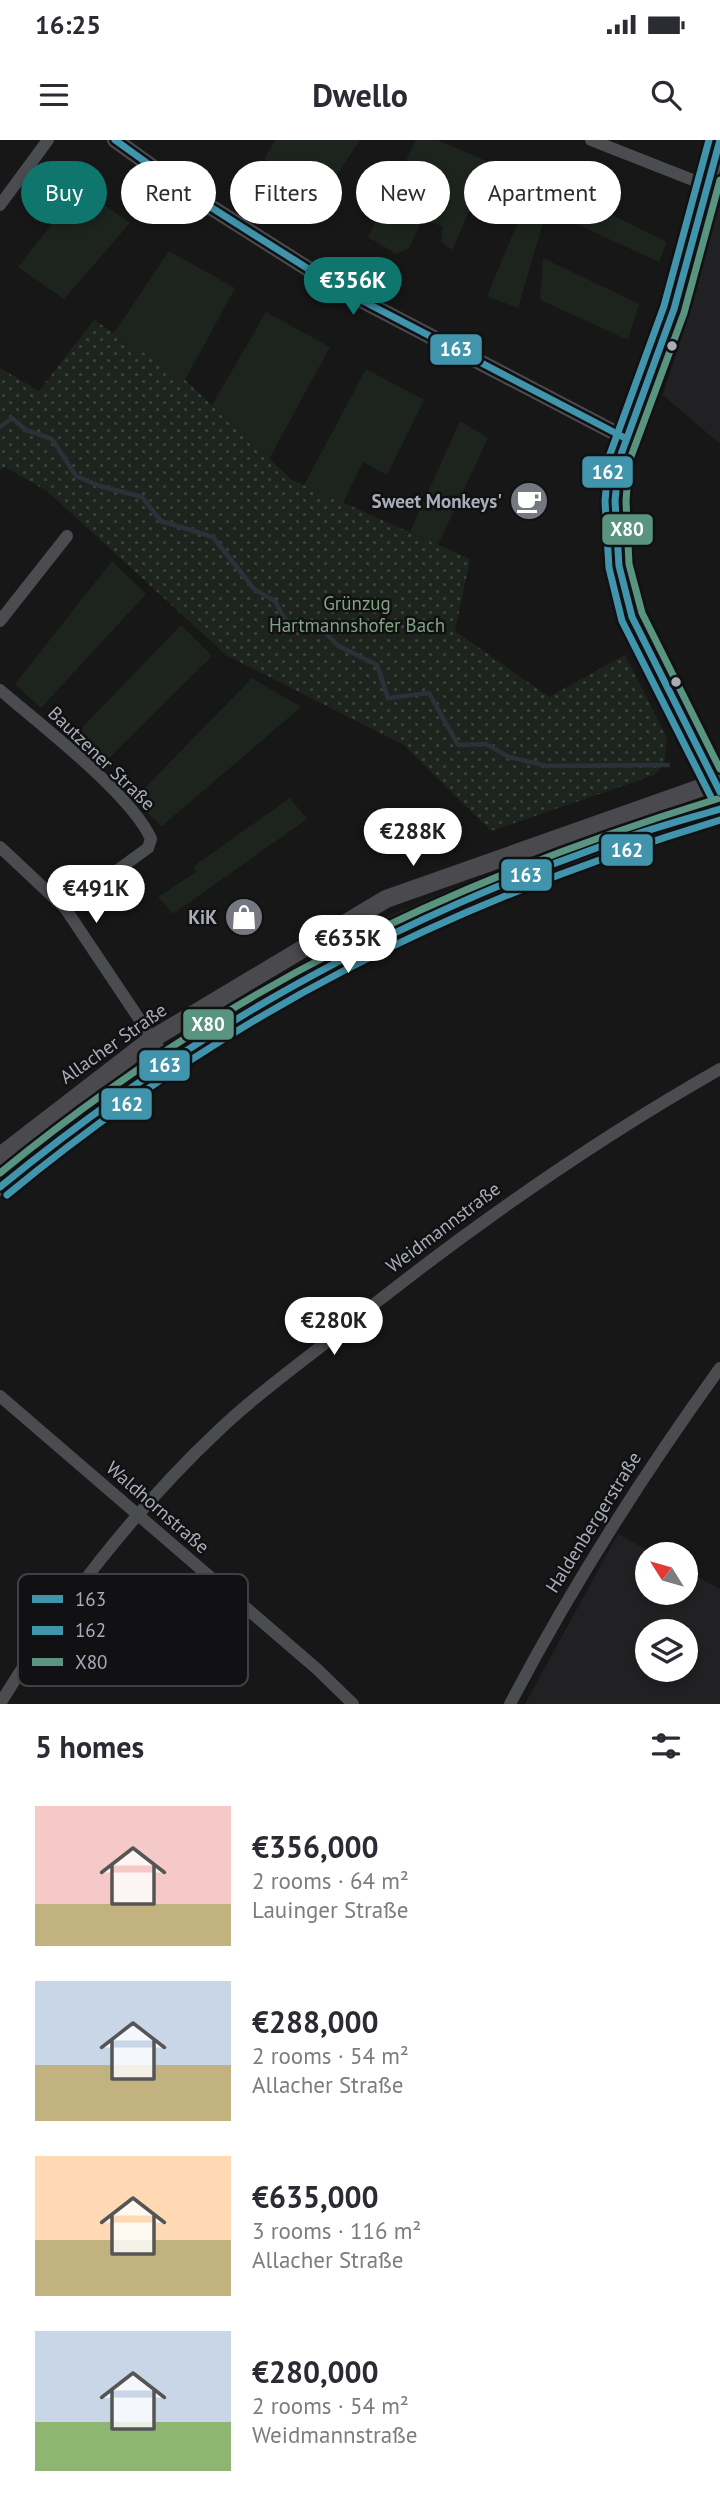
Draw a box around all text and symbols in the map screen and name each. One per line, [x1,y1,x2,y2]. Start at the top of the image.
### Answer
text: 16:25 [35,8,101,41]
text: Dwello [312,74,408,116]
icon: menu [35,76,73,114]
icon: search [647,76,685,114]
chip: Buy [21,161,107,224]
chip: Rent [121,161,216,224]
chip: Filters [230,161,342,224]
chip: New [356,161,450,224]
chip: Apartment [464,161,621,224]
pin: €356K [304,258,402,317]
text: €356K [320,265,386,294]
line badge: 163 [429,333,483,366]
text: 163 [440,337,472,361]
unlabelled marker [665,339,679,353]
line badge: 162 [581,455,634,489]
text: 162 [592,460,624,484]
cafe icon: Sweet Monkeys' [508,480,550,522]
place label: Sweet Monkeys' [372,489,502,513]
line badge: X80 [601,513,654,546]
text: X80 [610,517,644,541]
park label: Grünzug Hartmannshofer Bach [269,591,445,637]
unlabelled marker [669,675,683,689]
street label: Bautzener Straße [43,701,161,815]
pin: €288K [364,808,462,868]
text: €288K [380,816,446,845]
line badge: 162 [600,833,654,867]
text: 162 [611,838,643,862]
line badge: 163 [500,858,553,892]
text: 163 [510,863,542,887]
pin: €491K [47,866,145,925]
text: €491K [63,873,129,902]
shop icon: KiK [223,896,265,938]
place label: KiK [188,905,217,929]
pin: €635K [299,916,397,975]
text: €635K [315,923,381,952]
street label: Allacher Straße [55,997,171,1089]
line badge: X80 [182,1008,235,1041]
text: X80 [191,1012,225,1036]
line badge: 163 [138,1049,191,1082]
text: 163 [149,1053,181,1077]
line badge: 162 [100,1087,153,1121]
text: 162 [111,1092,143,1116]
street label: Weidmannstraße [381,1176,505,1278]
pin: €280K [285,1298,383,1357]
text: €280K [301,1305,367,1334]
street label: Haldenbergerstraße [540,1447,646,1597]
street label: Waldhornstraße [102,1456,214,1558]
north arrow [635,1542,698,1605]
map controls [635,1542,698,1682]
legend [18,1574,248,1686]
text: 163 [75,1587,106,1611]
text: 162 [75,1618,106,1642]
button: layers [635,1619,698,1682]
text: X80 [75,1650,107,1674]
text: 5 homes [35,1727,144,1766]
icon: filters [647,1727,685,1765]
text: €356,000 [252,1827,379,1866]
icon: home [91,1834,175,1918]
text: 2 rooms · 64 m² [252,1866,409,1895]
text: Lauinger Straße [252,1895,409,1924]
text: €288,000 [252,2002,379,2041]
icon: home [91,2009,175,2093]
text: 2 rooms · 54 m² [252,2041,409,2070]
text: Allacher Straße [252,2070,403,2099]
text: €635,000 [252,2177,379,2216]
icon: home [91,2184,175,2268]
text: 3 rooms · 116 m² [252,2216,421,2245]
text: Allacher Straße [252,2245,403,2274]
text: €280,000 [252,2352,379,2391]
icon: home [91,2359,175,2443]
text: 2 rooms · 54 m² [252,2391,409,2420]
text: Weidmannstraße [252,2420,418,2449]

